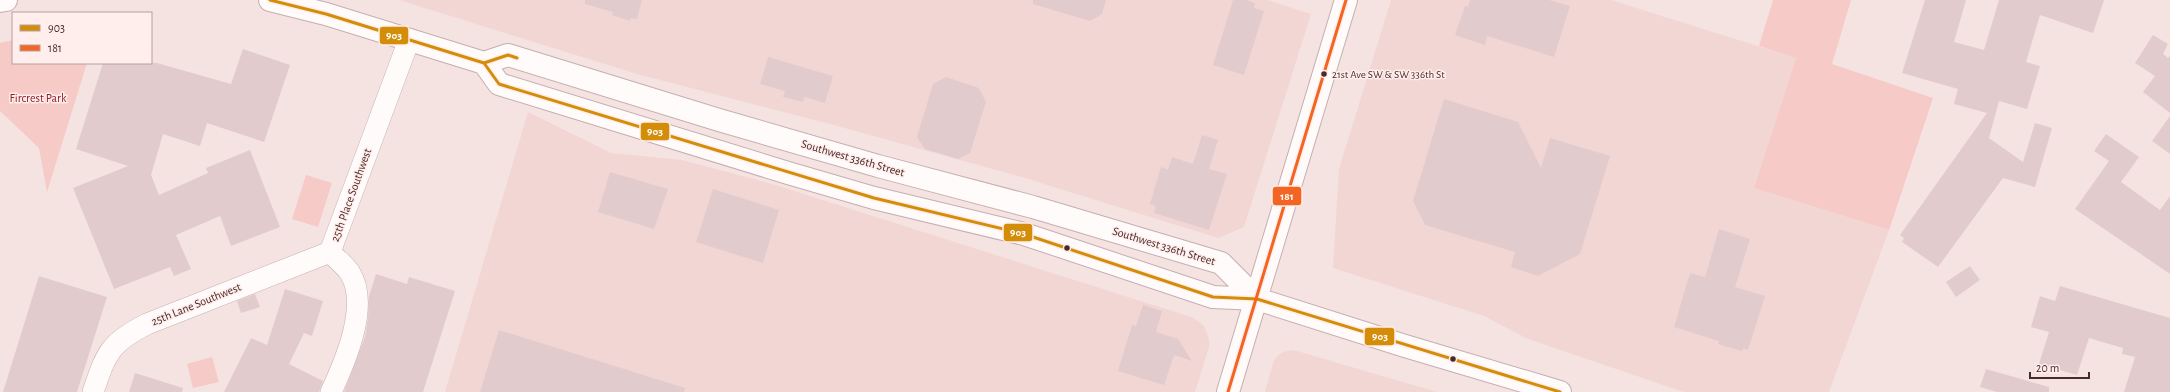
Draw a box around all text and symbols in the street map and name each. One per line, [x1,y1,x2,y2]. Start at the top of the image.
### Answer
legend [12,12,152,64]
text: 903 [48,22,65,34]
line badge: 903 [379,26,409,45]
text: 903 [386,30,402,41]
text: 181 [48,42,62,54]
marker: 21st Ave SW & SW 336th St [1319,69,1329,79]
place label: 21st Ave SW & SW 336th St [1332,69,1445,80]
park label: Fircrest Park [10,92,67,104]
line badge: 903 [640,122,670,141]
text: 903 [647,126,663,137]
street label: Southwest 336th Street [800,138,906,179]
street label: 25th Place Southwest [329,147,374,243]
line badge: 181 [1272,186,1302,206]
text: 181 [1280,191,1294,202]
line badge: 903 [1003,223,1033,242]
street label: Southwest 336th Street [1111,225,1217,267]
text: 903 [1010,227,1026,238]
unlabelled marker [1062,243,1072,253]
street label: 25th Lane Southwest [149,280,243,327]
line badge: 903 [1364,327,1395,346]
text: 903 [1372,331,1388,342]
unlabelled marker [1448,354,1458,364]
scale bar [2030,354,2089,380]
text: 20 m [2036,362,2059,374]

